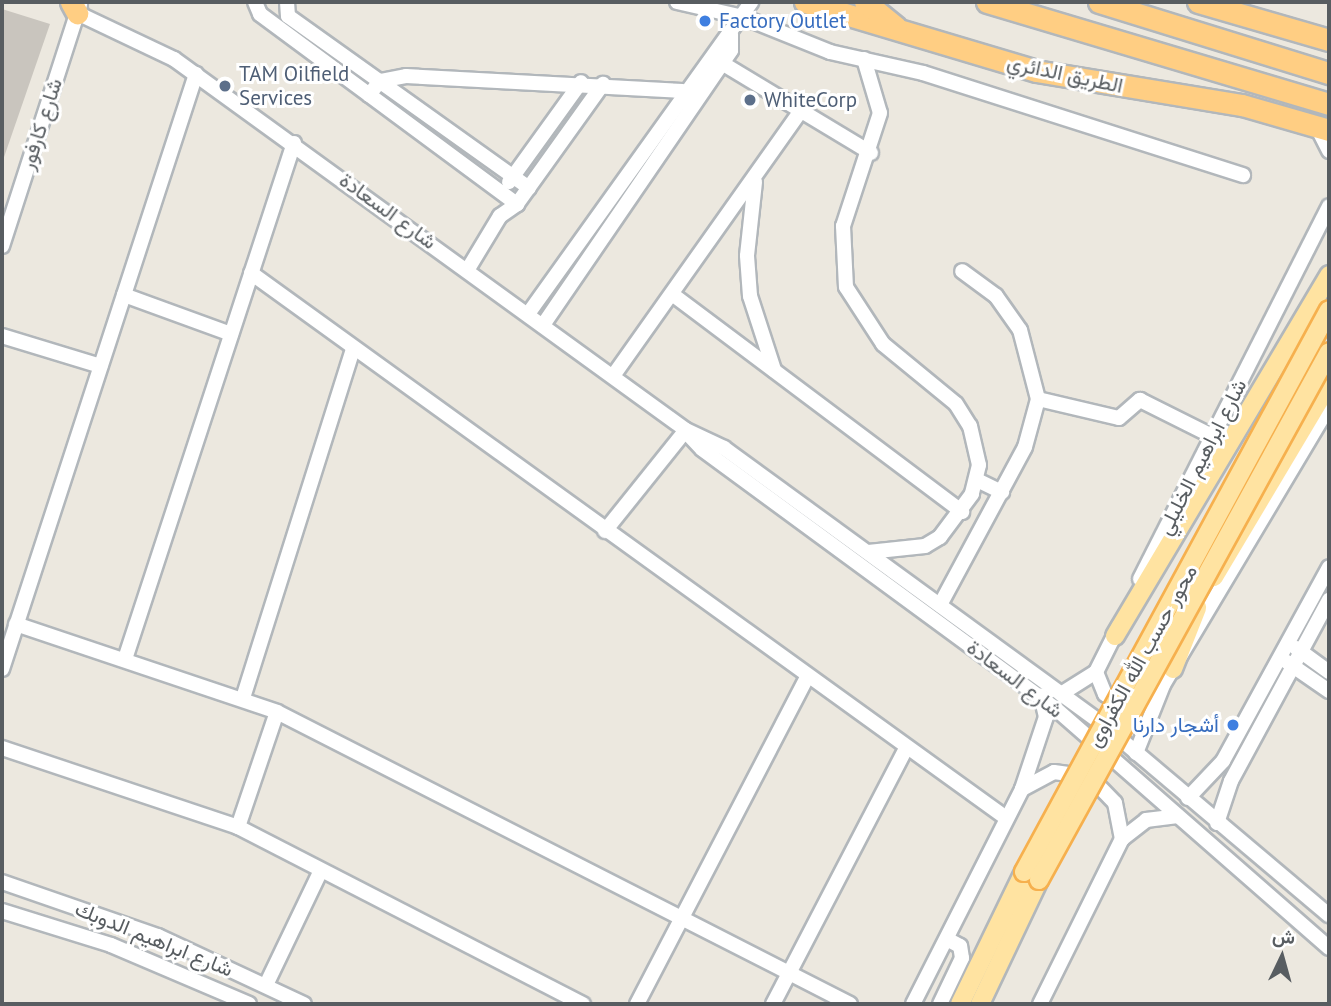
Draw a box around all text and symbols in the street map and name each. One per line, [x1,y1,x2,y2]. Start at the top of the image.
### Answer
place label: Factory Outlet [719,8,847,34]
marker: Factory Outlet [697,13,713,29]
street label: الطريق الدائري [1005,49,1125,99]
place label: TAM Oilfield Services [239,61,349,111]
street label: شارع كارفور [14,75,68,173]
marker: TAM Oilfield Services [217,78,233,94]
place label: WhiteCorp [764,87,857,113]
marker: WhiteCorp [742,92,758,108]
street label: شارع السعادة [335,167,441,255]
street label: شارع ابراهيم الخليلي [1152,375,1252,539]
street label: محور حسب الله الكفراوى [1081,561,1203,751]
street label: شارع السعادة [962,635,1068,723]
place label: أشجار دارنا [1133,712,1219,738]
marker: أشجار دارنا [1225,717,1241,733]
street label: شارع ابراهيم الدوبك [71,896,237,982]
north arrow [1247,922,1317,992]
text: ش [1271,923,1296,949]

